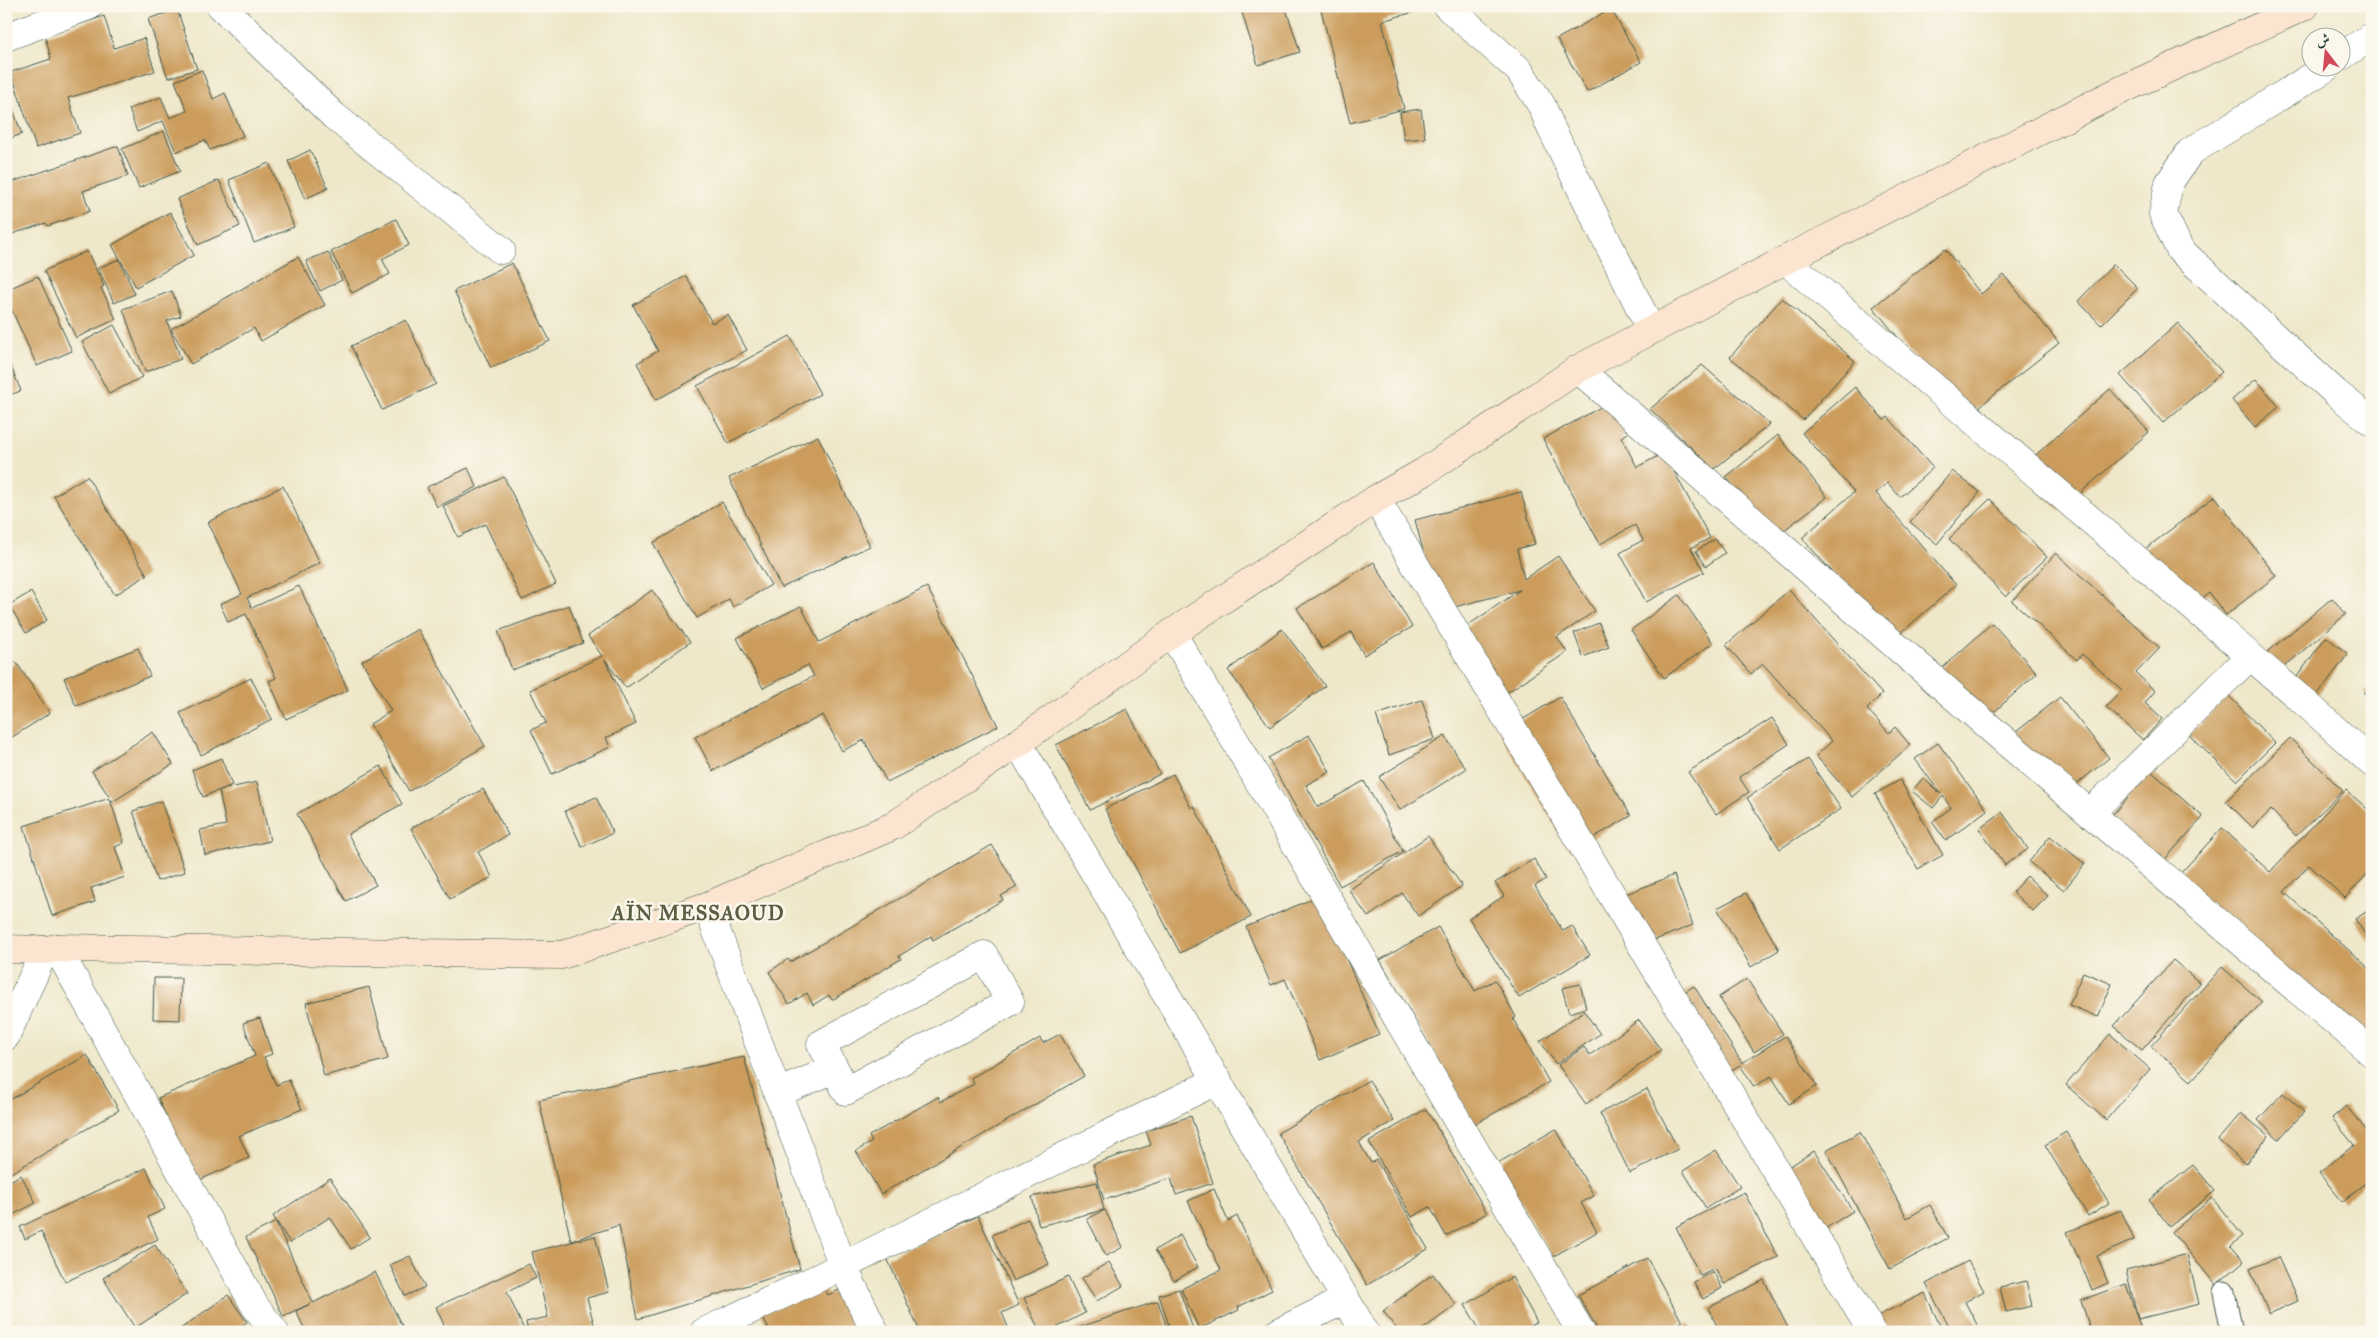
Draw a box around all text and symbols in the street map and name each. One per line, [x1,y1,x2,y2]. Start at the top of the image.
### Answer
north arrow [2300,28,2350,78]
text: ش [2314,30,2332,50]
district label: AÏN MESSAOUD [610,900,784,925]

